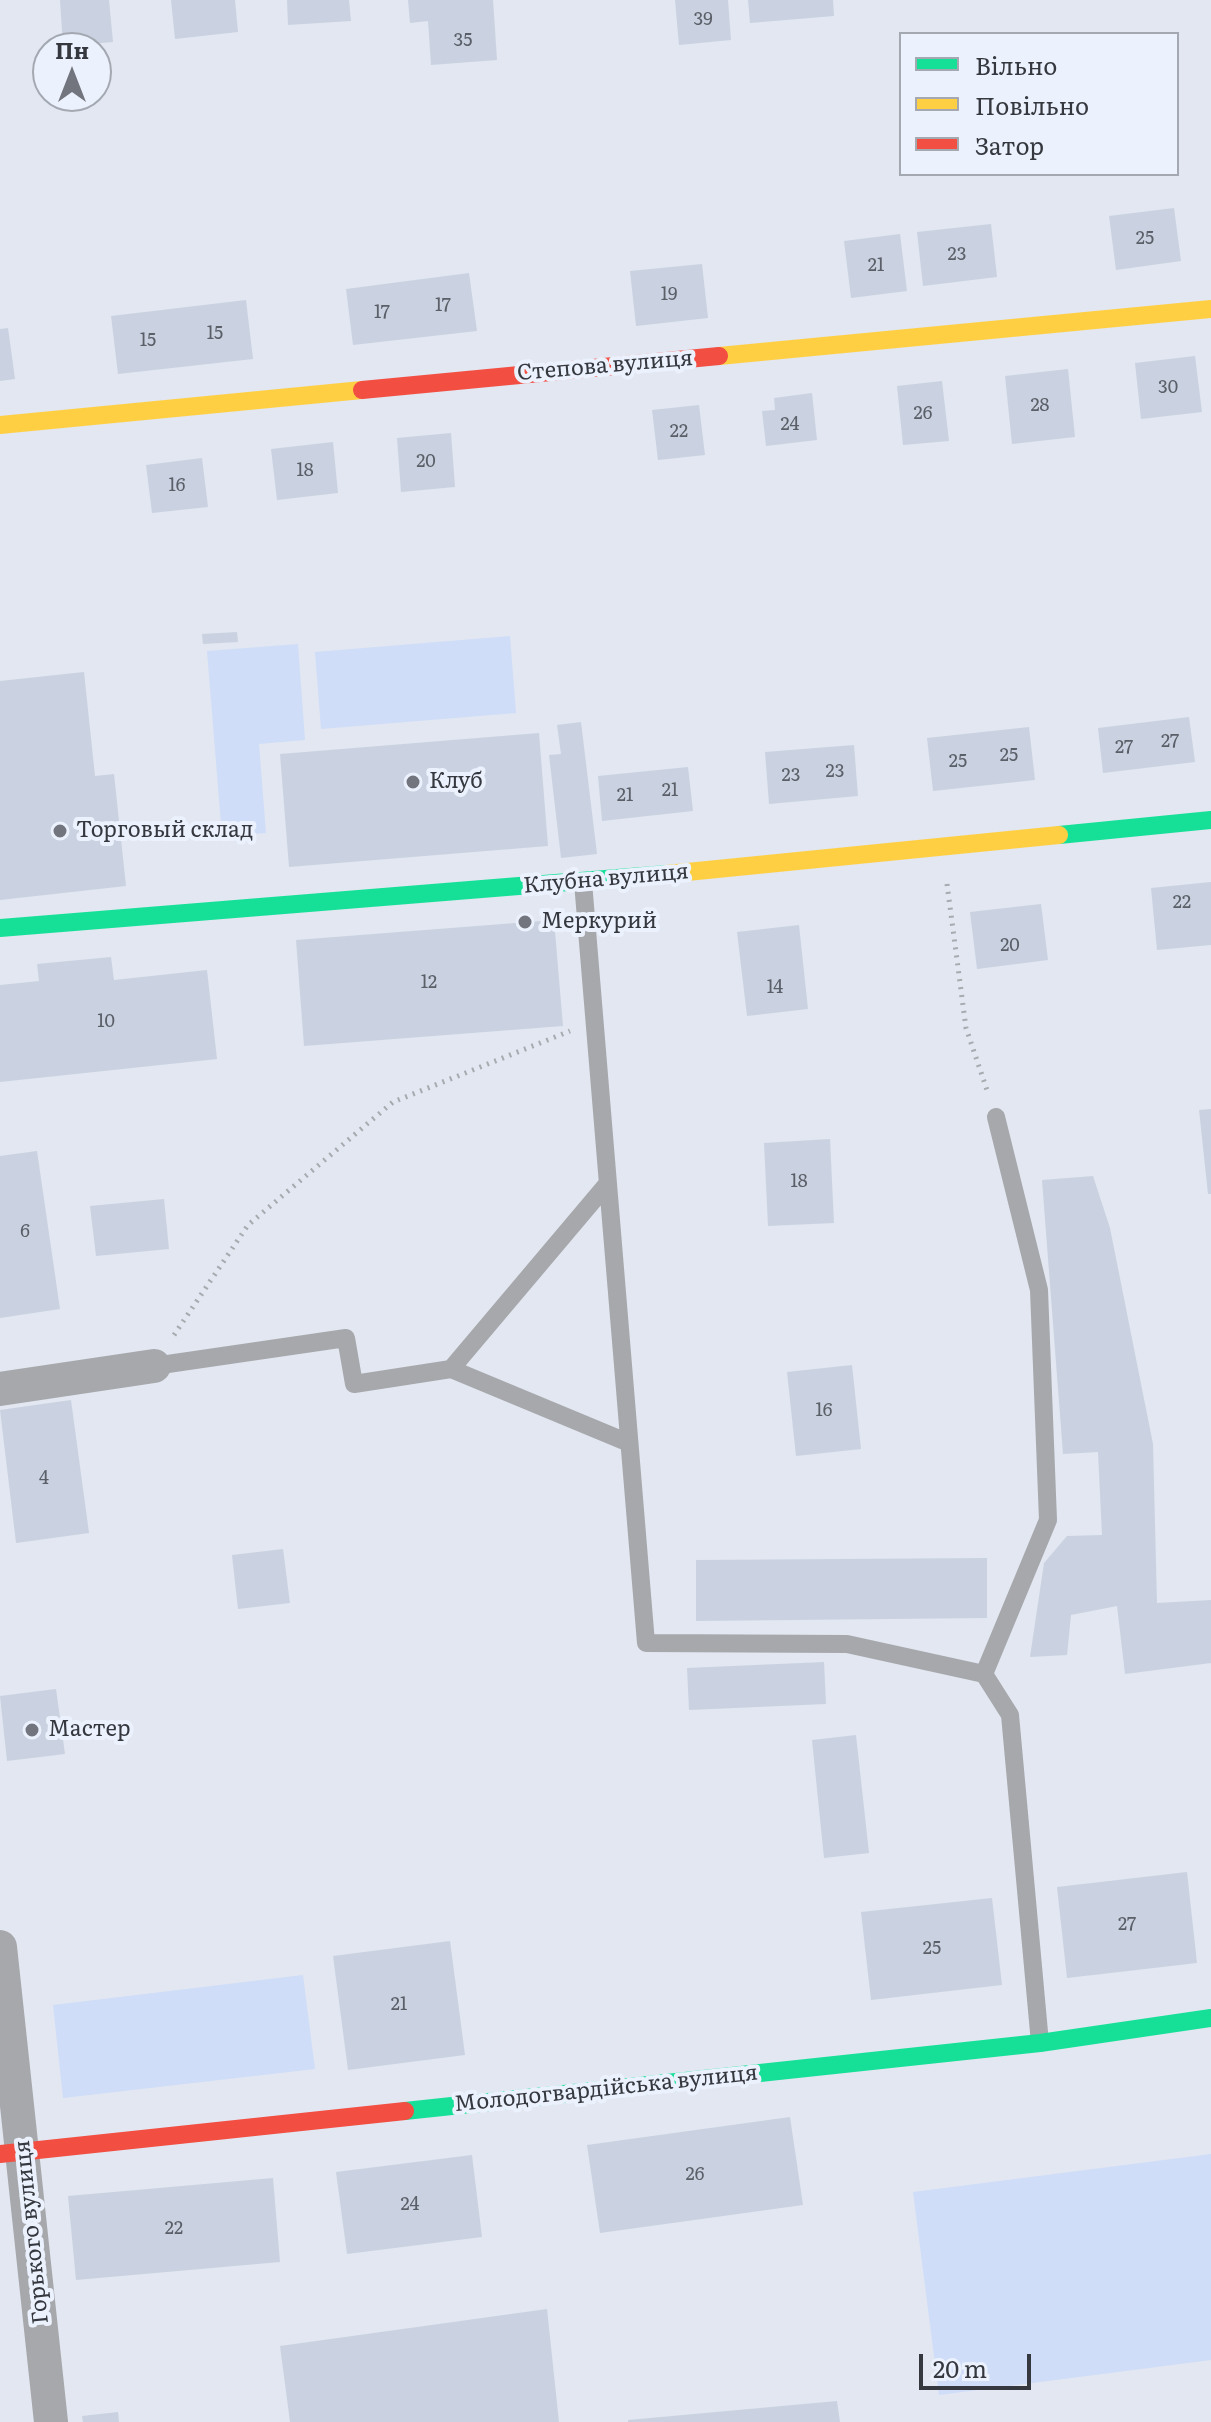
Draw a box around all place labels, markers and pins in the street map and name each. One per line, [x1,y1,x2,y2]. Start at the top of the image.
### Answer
place label: Клуб [429,769,483,795]
marker: Клуб [404,773,422,791]
place label: Торговый склад [76,818,253,844]
marker: Торговый склад [51,822,69,840]
place label: Меркурий [541,909,657,935]
marker: Меркурий [516,913,534,931]
place label: Мастер [48,1717,130,1743]
marker: Мастер [23,1721,41,1739]

